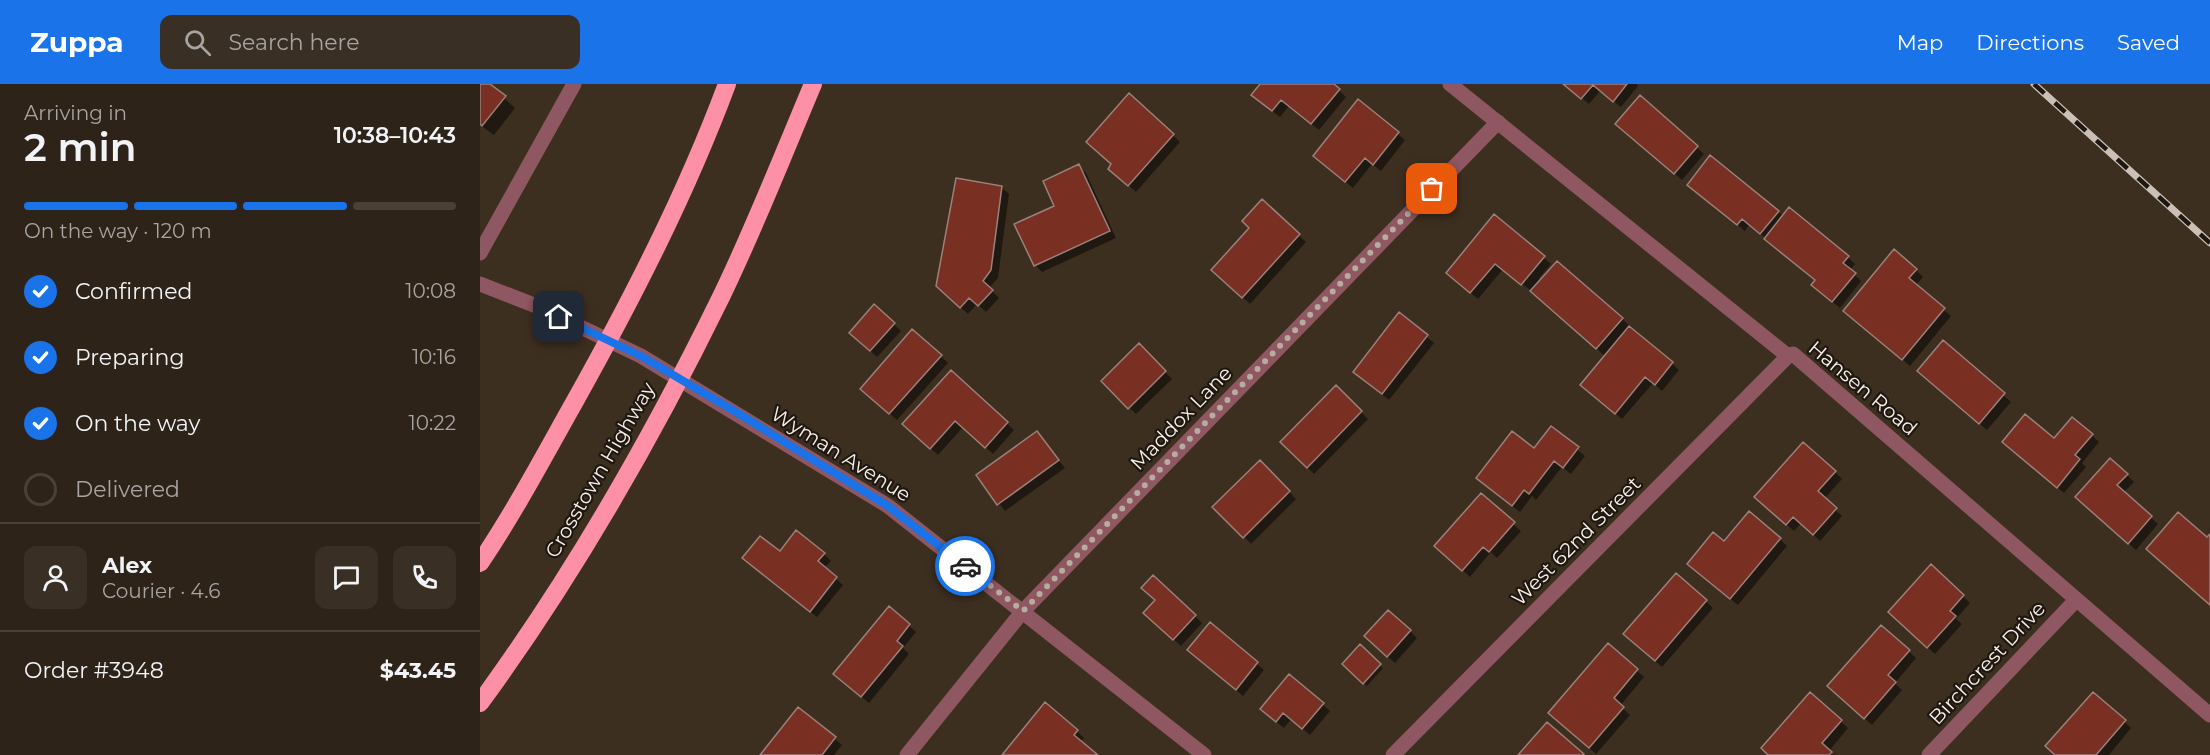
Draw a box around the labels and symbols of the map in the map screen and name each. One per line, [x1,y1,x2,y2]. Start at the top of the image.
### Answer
pin [1406,163,1457,214]
pin [533,291,584,342]
street label: Hansen Road [1804,336,1922,440]
street label: Maddox Lane [1125,361,1237,475]
street label: Crosstown Highway [540,378,660,562]
street label: Wyman Avenue [767,401,915,507]
street label: West 62nd Street [1506,471,1646,611]
courier [935,536,995,596]
street label: Birchcrest Drive [1924,597,2050,729]

